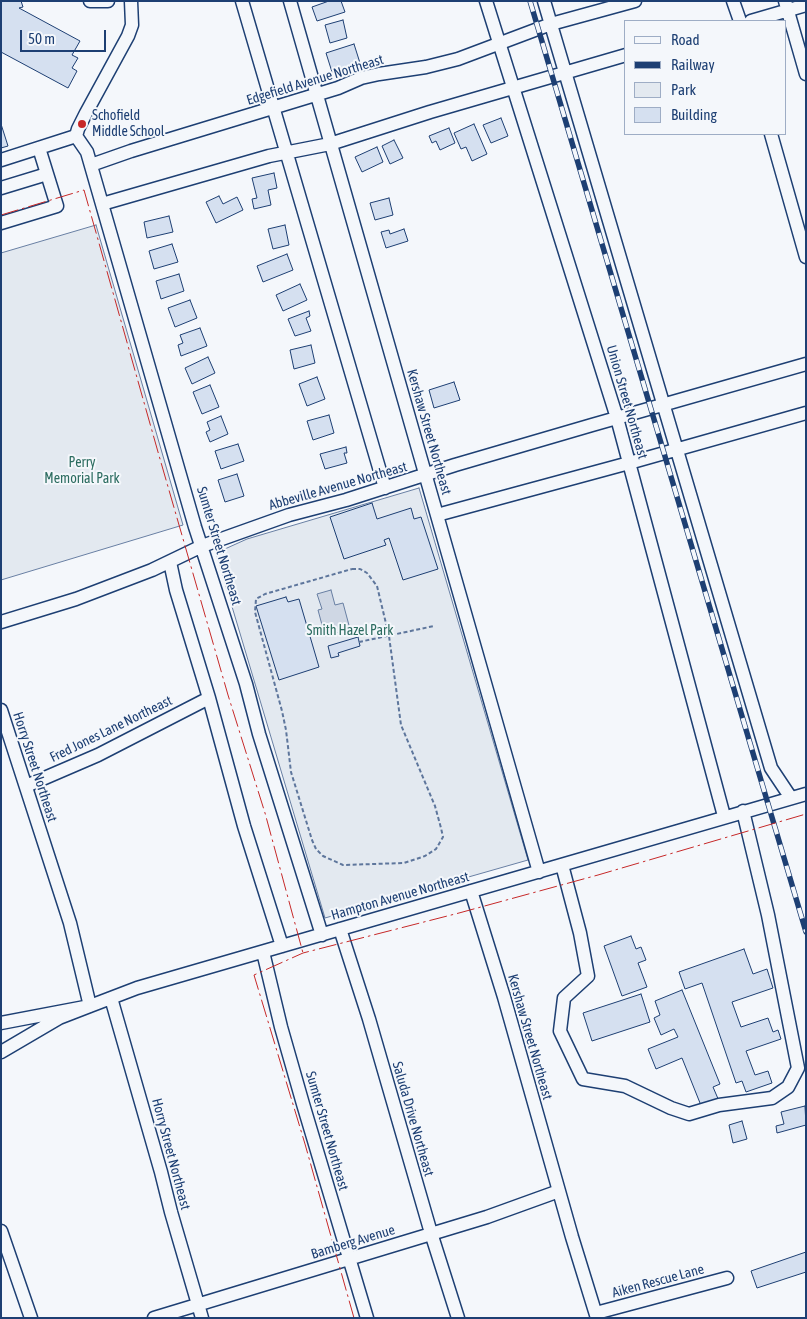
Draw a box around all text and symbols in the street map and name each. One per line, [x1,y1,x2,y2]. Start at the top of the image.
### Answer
scale bar [22,20,109,52]
legend [624,20,787,135]
text: 50 m [28,30,55,47]
text: Road [671,31,700,48]
street label: Edgefield Avenue Northeast [244,51,386,109]
text: Railway [671,56,715,73]
text: Park [671,81,696,98]
text: Building [671,106,717,123]
place label: Schofield Middle School [92,108,164,140]
marker: Schofield Middle School [76,118,88,130]
street label: Union Street Northeast [603,343,651,461]
street label: Kershaw Street Northeast [403,367,455,497]
park label: Perry Memorial Park [44,455,120,488]
street label: Abbeville Avenue Northeast [267,458,409,514]
street label: Sumter Street Northeast [193,485,245,607]
park label: Smith Hazel Park [307,623,393,639]
street label: Fred Jones Lane Northeast [47,692,175,766]
street label: Horry Street Northeast [9,710,61,824]
street label: Hampton Avenue Northeast [329,868,471,924]
street label: Kershaw Street Northeast [504,972,556,1102]
street label: Saluda Drive Northeast [389,1060,437,1178]
street label: Sumter Street Northeast [302,1069,352,1193]
street label: Horry Street Northeast [148,1096,194,1212]
street label: Bamberg Avenue [309,1221,397,1263]
street label: Aiken Rescue Lane [610,1261,706,1301]

